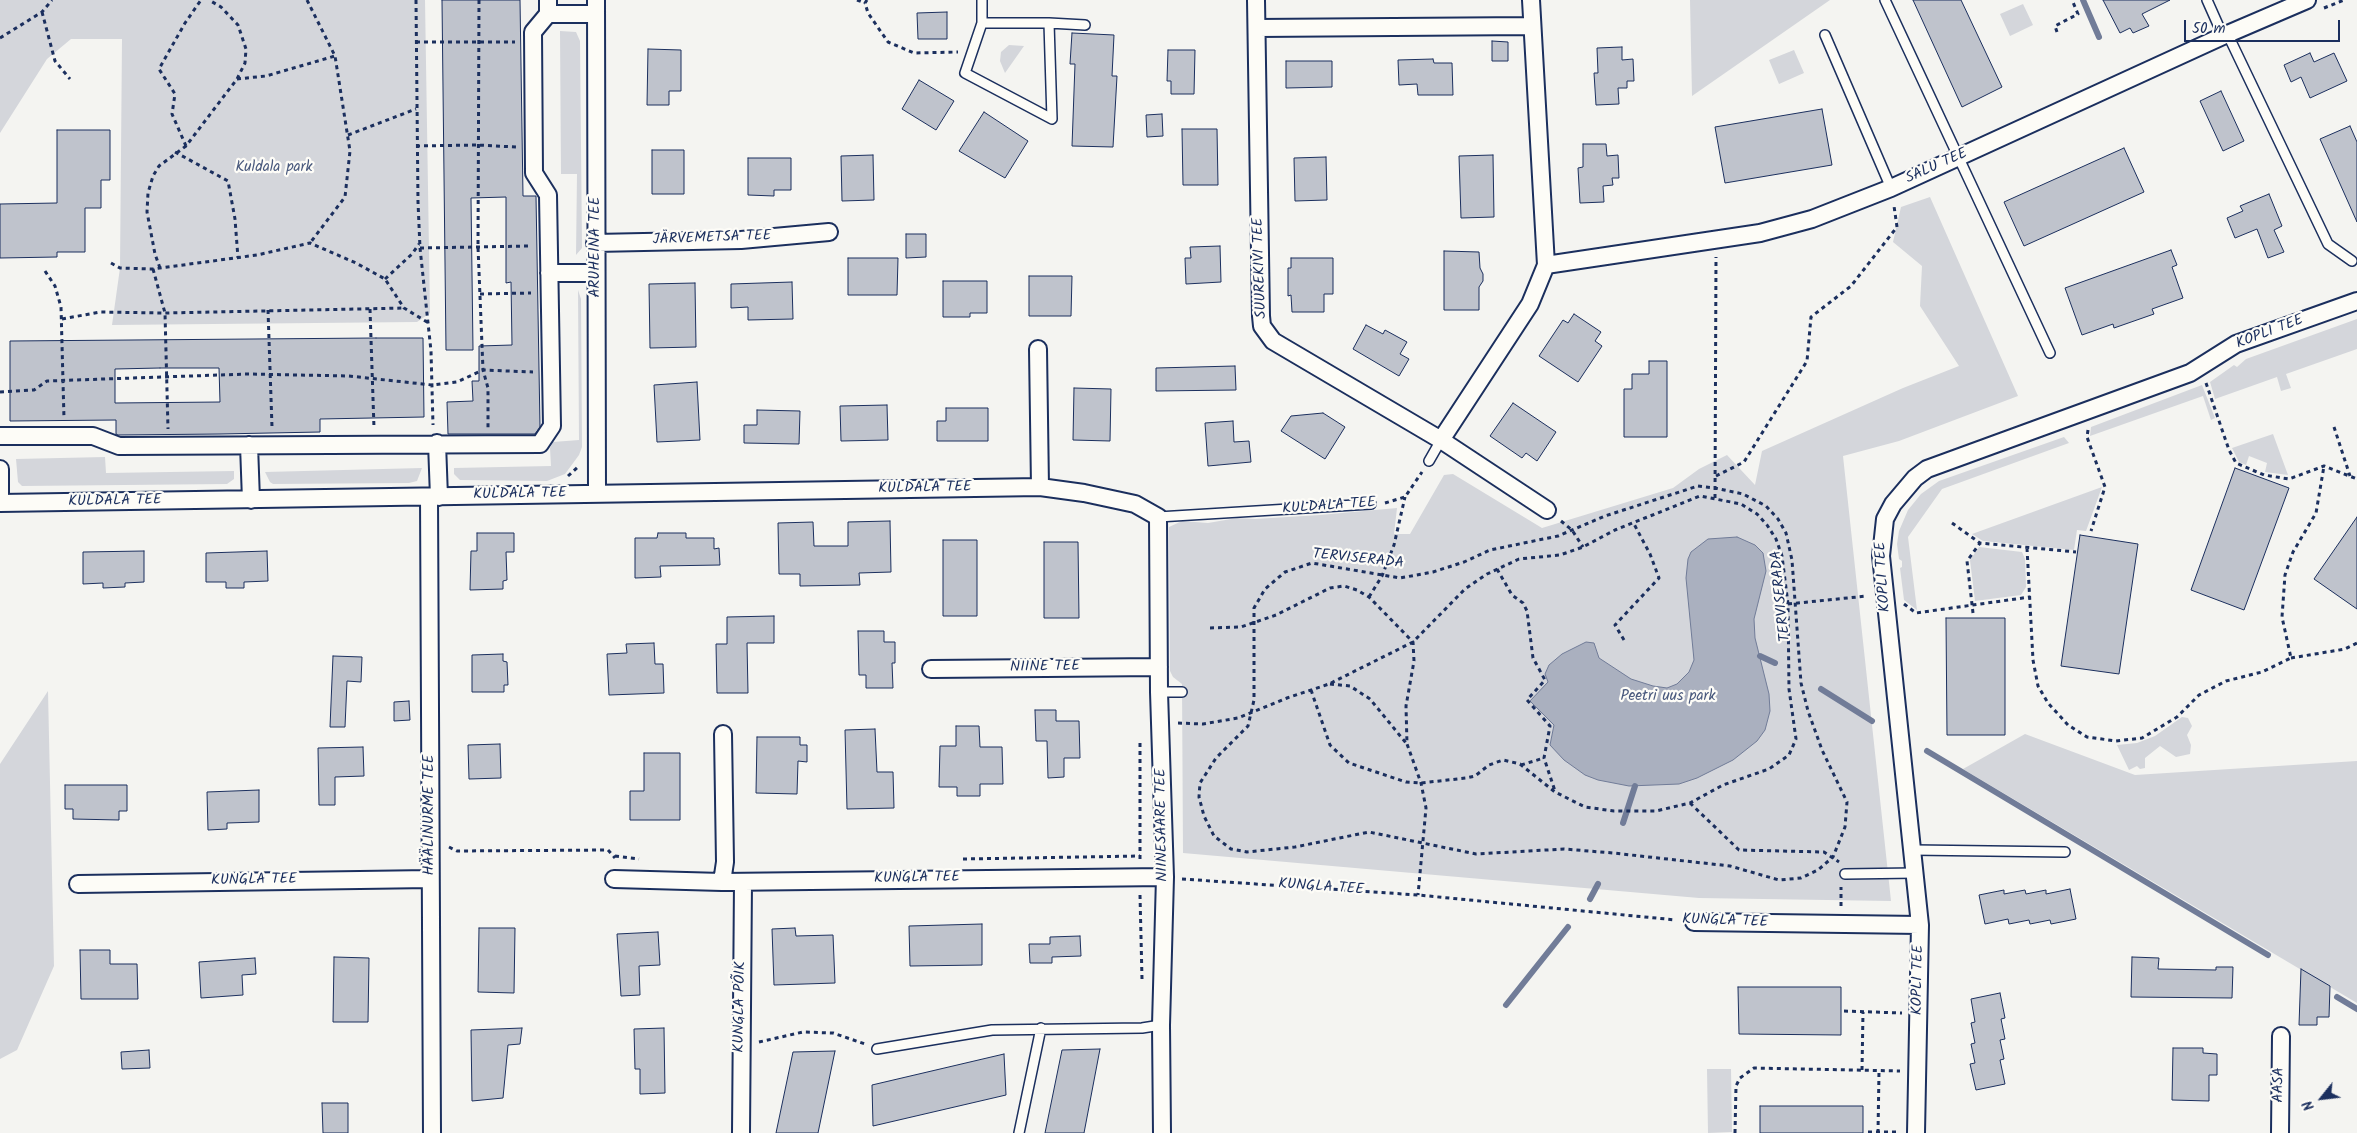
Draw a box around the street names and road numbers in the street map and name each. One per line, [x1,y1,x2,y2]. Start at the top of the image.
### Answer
street label: SALU TEE [1903,145,1971,189]
street label: ARUHEINA TEE [587,196,605,298]
street label: SUUREKIVI TEE [1250,217,1272,319]
street label: JÄRVEMETSA TEE [652,228,772,250]
street label: KOPLI TEE [2234,312,2306,354]
street label: KULDALA TEE [878,479,972,499]
street label: KULDALA TEE [473,485,567,505]
street label: KULDALA TEE [68,492,162,512]
street label: KULDALA TEE [1282,495,1376,519]
street label: KOPLI TEE [1873,541,1895,613]
street label: TERVISERADA [1312,546,1404,574]
street label: TERVISERADA [1768,550,1796,642]
street label: NIINE TEE [1010,658,1080,678]
street label: HÄÄLINURME TEE [421,754,439,876]
street label: NIINESAARE TEE [1153,768,1173,882]
street label: KUNGLA TEE [874,869,960,889]
street label: KUNGLA TEE [211,871,297,891]
street label: KUNGLA TEE [1277,876,1365,900]
street label: KUNGLA TEE [1682,912,1768,932]
street label: KOPLI TEE [1909,945,1929,1015]
street label: KUNGLA PÕIK [731,961,751,1053]
street label: AASA [2271,1067,2289,1103]

